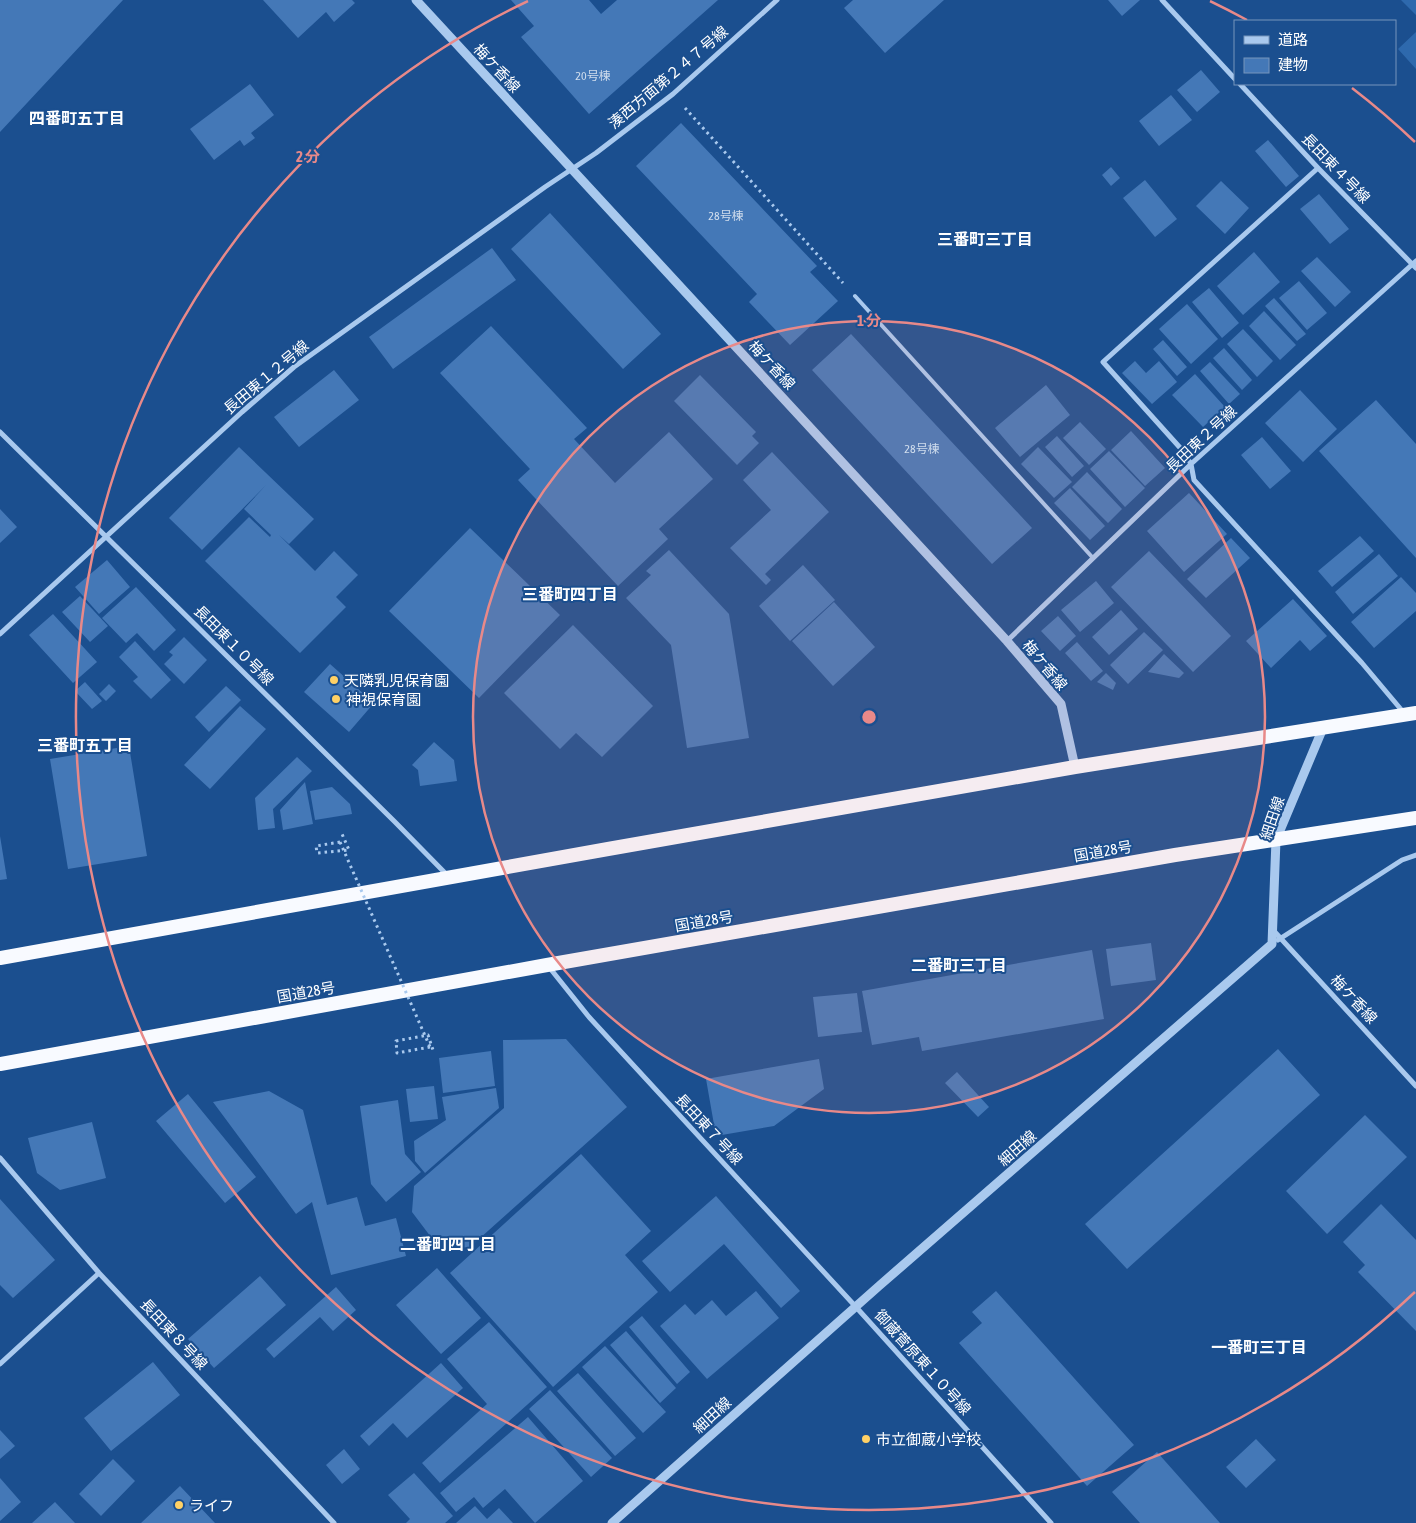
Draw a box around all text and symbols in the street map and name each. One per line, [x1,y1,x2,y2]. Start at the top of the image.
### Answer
legend [1234,20,1396,85]
street label: 湊西方面第２４７号線 [605,22,731,132]
text: 道路 [1278,31,1308,48]
street label: 梅ケ香線 [470,40,524,96]
text: 建物 [1278,56,1308,73]
house number: 20号棟 [575,69,611,83]
district label: 四番町五丁目 [29,109,125,127]
street label: 長田東４号線 [1299,130,1373,206]
text: 2 分 [296,148,320,165]
house number: 28号棟 [708,209,744,223]
district label: 三番町三丁目 [937,230,1033,248]
text: 1 分 [857,312,881,329]
street label: 長田東１２号線 [220,337,312,417]
street label: 梅ケ香線 [745,337,799,393]
street label: 長田東２号線 [1162,402,1240,476]
house number: 28号棟 [904,442,940,456]
district label: 三番町四丁目 [522,585,618,603]
street label: 長田東１０号線 [191,602,277,688]
street label: 梅ケ香線 [1019,637,1071,693]
place label: 天隣乳児保育園 [344,672,449,689]
marker: 天隣乳児保育園 [328,674,340,686]
place label: 神視保育園 [346,691,421,708]
marker: 神視保育園 [330,693,342,705]
centre of rings [860,708,878,726]
district label: 三番町五丁目 [37,736,133,754]
street label: 細田線 [1257,794,1287,842]
street label: 国道28号 [1072,837,1134,865]
street label: 国道28号 [673,907,735,935]
district label: 二番町三丁目 [911,956,1007,974]
street label: 梅ケ香線 [1327,971,1381,1027]
street label: 国道28号 [275,978,337,1006]
street label: 長田東７号線 [672,1090,746,1168]
street label: 細田線 [994,1127,1040,1169]
district label: 二番町四丁目 [400,1235,496,1253]
street label: 長田東８号線 [137,1295,211,1373]
street label: 御蔵菅原東１０号線 [872,1306,974,1418]
district label: 一番町三丁目 [1211,1338,1307,1356]
street label: 細田線 [690,1394,734,1436]
place label: 市立御蔵小学校 [876,1431,981,1448]
marker: 市立御蔵小学校 [860,1433,872,1445]
place label: ライフ [189,1497,234,1514]
marker: ライフ [173,1499,185,1511]

